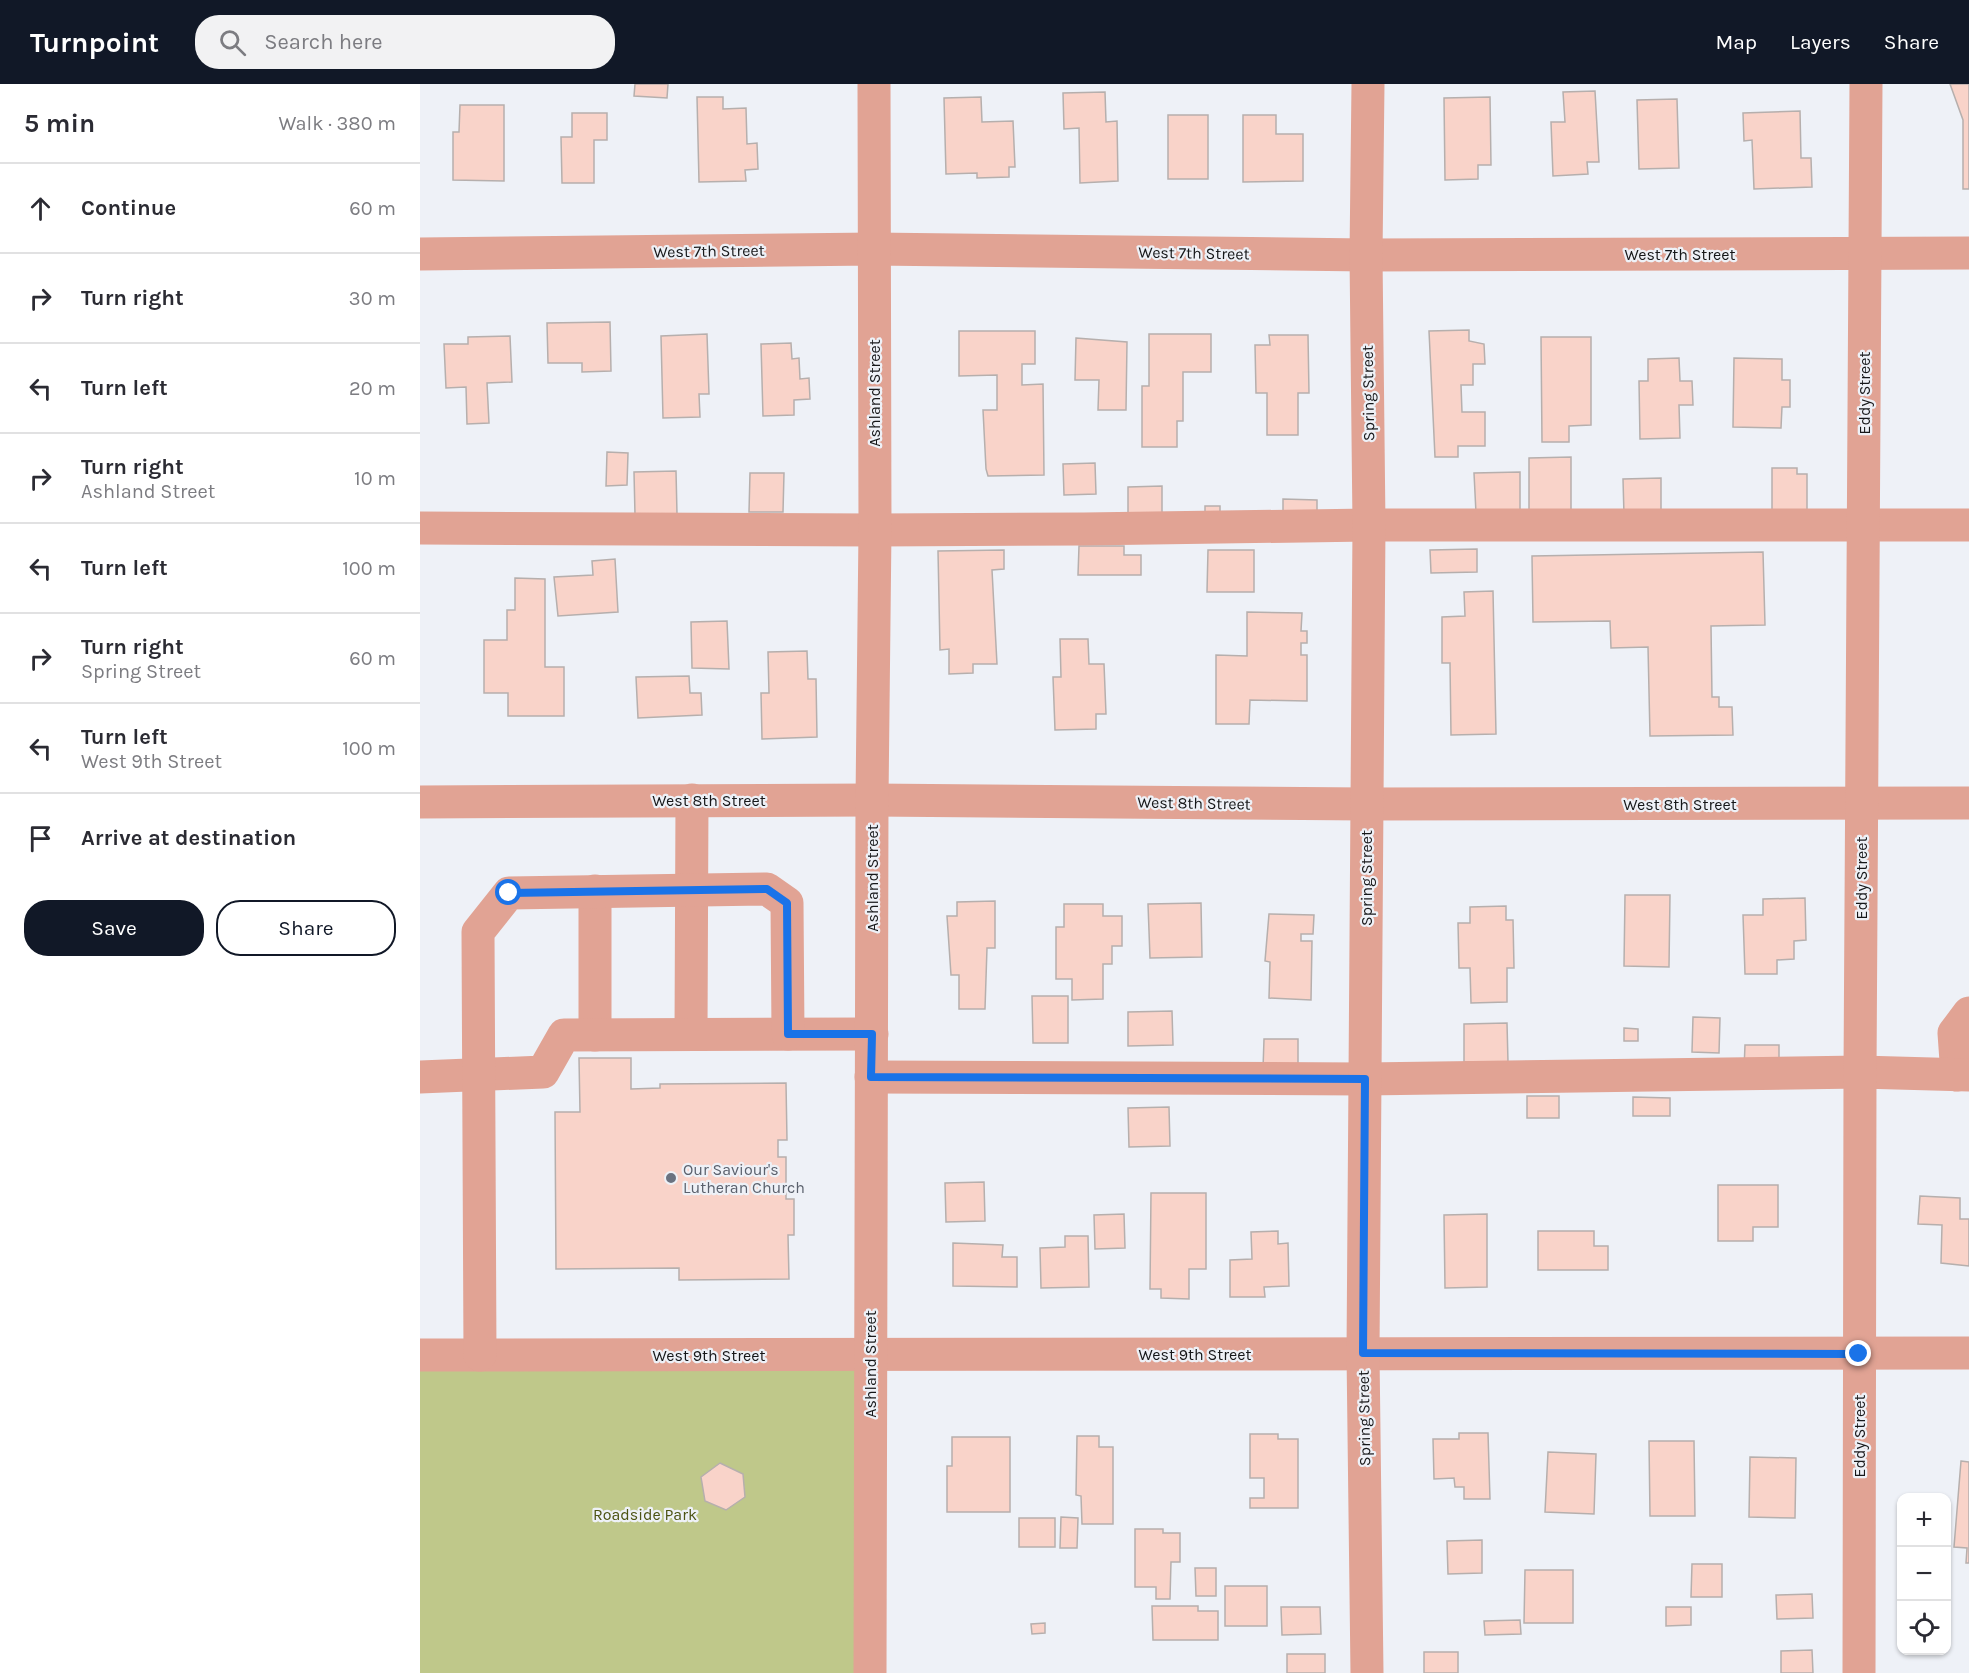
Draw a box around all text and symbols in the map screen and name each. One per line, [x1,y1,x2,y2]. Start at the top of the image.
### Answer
search box [195,15,615,69]
text: Turnpoint [30,26,159,59]
icon: search [216,26,249,59]
text: Search here [264,29,383,55]
text: Map [1715,30,1757,54]
text: Layers [1790,30,1851,54]
text: Share [1884,30,1939,54]
text: 5 min [24,108,95,139]
text: Walk · 380 m [278,112,396,135]
icon: ahead [24,192,57,225]
text: Continue [81,195,176,221]
text: 60 m [349,197,396,220]
street label: West 7th Street [653,241,765,261]
street label: West 7th Street [1138,243,1250,263]
street label: West 7th Street [1624,245,1736,264]
icon: right [24,282,57,315]
text: Turn right [81,285,184,311]
text: 30 m [349,287,396,310]
street label: Ashland Street [865,339,884,447]
street label: Spring Street [1358,345,1378,441]
street label: Eddy Street [1855,351,1874,435]
icon: left [24,372,57,405]
text: Turn left [81,375,168,401]
text: 20 m [349,377,396,400]
text: Turn right [81,454,184,480]
icon: right [24,462,57,495]
text: 10 m [354,467,396,490]
text: Ashland Street [81,480,215,503]
icon: left [24,552,57,585]
text: Turn left [81,555,168,581]
text: 100 m [342,557,396,580]
text: Turn right [81,634,184,660]
icon: right [24,642,57,675]
text: 60 m [349,647,396,670]
text: Spring Street [81,660,201,683]
text: Turn left [81,724,168,750]
icon: left [24,732,57,765]
text: 100 m [342,737,396,760]
text: West 9th Street [81,750,222,773]
street label: West 8th Street [652,791,766,810]
street label: West 8th Street [1137,793,1251,813]
street label: West 8th Street [1623,795,1737,814]
icon: arrive [24,822,57,855]
street label: Ashland Street [863,824,882,932]
text: Arrive at destination [81,825,296,851]
street label: Spring Street [1357,830,1376,926]
street label: Eddy Street [1852,836,1871,920]
route start [495,879,521,905]
button: Save [24,900,204,956]
button: Share [216,900,396,956]
place label: Our Saviour's Lutheran Church [683,1160,805,1197]
marker: Our Saviour's Lutheran Church [664,1171,678,1185]
street label: Ashland Street [861,1310,880,1418]
route end [1845,1340,1871,1366]
street label: West 9th Street [1139,1345,1251,1364]
street label: West 9th Street [653,1346,765,1365]
street label: Spring Street [1354,1370,1374,1466]
street label: Eddy Street [1850,1394,1869,1478]
map controls [1897,1493,1951,1655]
button: + [1897,1493,1951,1547]
park label: Roadside Park [593,1505,697,1524]
button: − [1897,1547,1951,1601]
button: locate [1897,1601,1951,1655]

